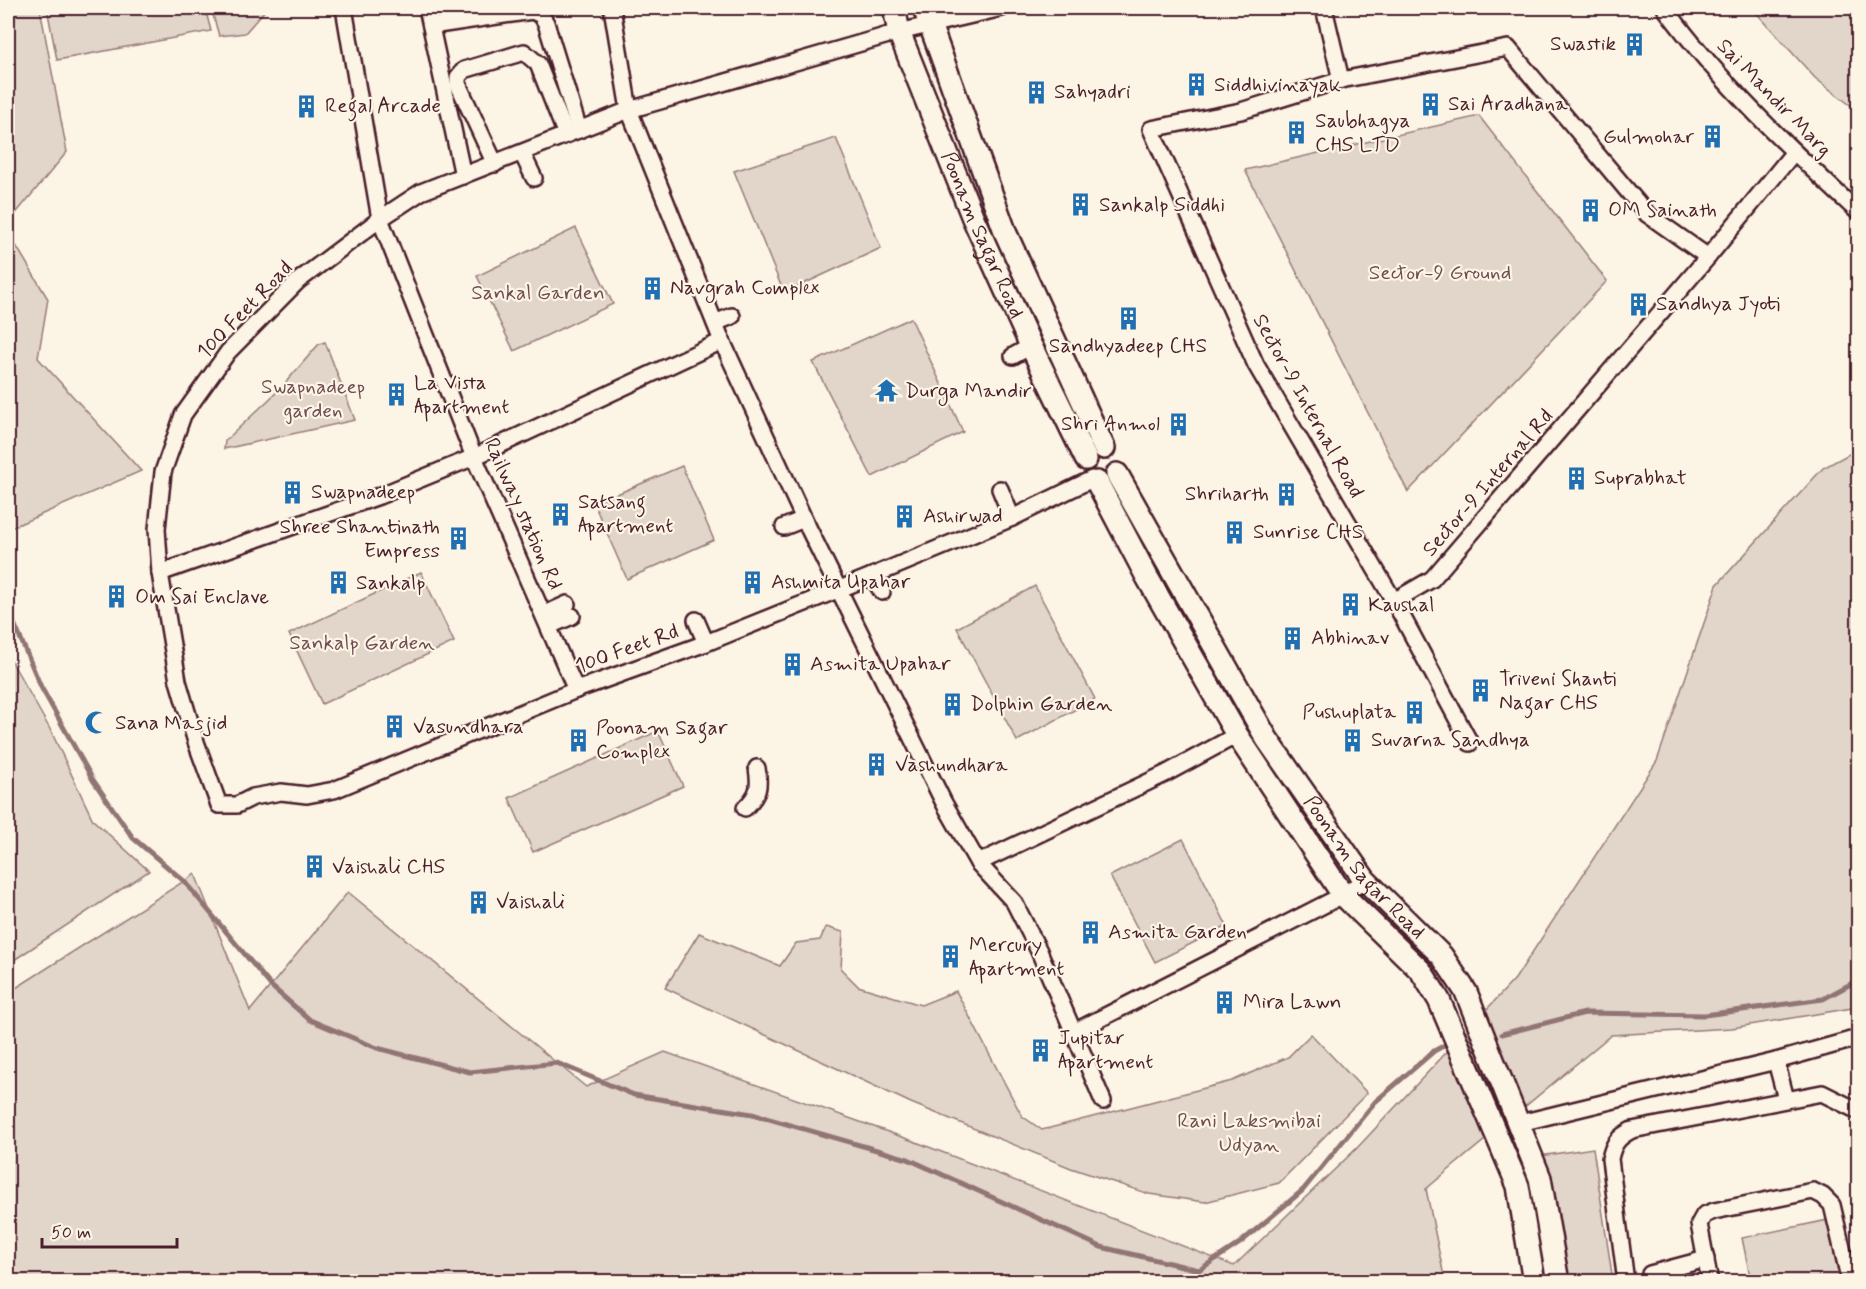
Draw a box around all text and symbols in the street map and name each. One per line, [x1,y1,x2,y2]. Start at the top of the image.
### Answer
place label: Swastik [1550,30,1616,58]
building icon: Swastik [1621,31,1647,57]
street label: Sai Mandir Marg [1710,33,1838,163]
place label: Siddhivinayak [1214,71,1341,99]
building icon: Siddhivinayak [1183,72,1209,98]
place label: Sahyadri [1054,78,1131,106]
building icon: Sahyadri [1023,79,1049,105]
place label: Sai Aradhana [1448,90,1568,118]
building icon: Sai Aradhana [1417,91,1443,117]
place label: Regal Arcade [325,92,441,122]
building icon: Regal Arcade [294,93,320,119]
place label: Saubhagya CHS LTD [1315,107,1410,159]
building icon: Saubhagya CHS LTD [1284,120,1310,146]
place label: Gulmohar [1603,123,1694,151]
building icon: Gulmohar [1699,124,1725,150]
street label: Poonam Sagar Road [934,148,1031,323]
place label: Sankalp Siddhi [1099,191,1225,219]
building icon: Sankalp Siddhi [1068,192,1094,218]
place label: OM Sainath [1608,196,1717,224]
building icon: OM Sainath [1577,197,1603,223]
street label: 100 Feet Road [191,255,299,365]
park label: Sector-9 Ground [1369,259,1511,287]
place label: Navgrah Complex [670,274,819,303]
building icon: Navgrah Complex [639,275,665,301]
park label: Sankal Garden [471,279,605,307]
place label: Sandhya Jyoti [1656,290,1780,318]
building icon: Sandhya Jyoti [1625,291,1651,317]
building icon: Sandhyadeep CHS [1115,305,1141,331]
street label: Sector-9 Internal Road [1246,309,1370,503]
place label: Sandhyadeep CHS [1049,332,1207,360]
place label: La Vista Apartment [414,369,510,422]
park label: Swapnadeep garden [261,373,365,425]
place label: Durga Mandir [905,377,1032,406]
temple icon: Durga Mandir [874,378,900,404]
building icon: La Vista Apartment [383,382,409,408]
street label: Sector-9 Internal Rd [1416,403,1560,563]
place label: Shri Anmol [1061,410,1160,438]
building icon: Shri Anmol [1165,411,1191,437]
street label: Railway station Rd [477,433,569,595]
place label: Suprabhat [1594,464,1687,492]
building icon: Suprabhat [1563,465,1589,491]
place label: Swapnadeep [311,478,415,506]
building icon: Swapnadeep [280,479,306,505]
place label: Shriharth [1185,480,1269,508]
building icon: Shriharth [1274,481,1300,507]
place label: Satsang Apartment [578,488,674,541]
building icon: Satsang Apartment [547,501,573,527]
place label: Ashirwad [923,502,1003,530]
building icon: Ashirwad [892,503,918,529]
place label: Shree Shantinath Empress [279,513,440,565]
place label: Sunrise CHS [1253,518,1363,546]
building icon: Sunrise CHS [1222,519,1248,545]
building icon: Shree Shantinath Empress [445,526,471,552]
place label: Ashmita Upahar [771,568,910,596]
place label: Sankalp [356,569,425,597]
building icon: Ashmita Upahar [740,569,766,595]
building icon: Sankalp [325,570,351,596]
place label: Om Sai Enclave [135,583,269,611]
building icon: Om Sai Enclave [104,584,130,610]
place label: Kaushal [1368,591,1434,619]
building icon: Kaushal [1337,592,1363,618]
street label: 100 Feet Rd [571,617,683,681]
place label: Abhinav [1311,624,1389,652]
building icon: Abhinav [1280,625,1306,651]
park label: Sankalp Garden [289,629,435,657]
place label: Asmita Upahar [810,650,951,678]
building icon: Asmita Upahar [779,651,805,677]
place label: Triveni Shanti Nagar CHS [1499,665,1616,719]
building icon: Triveni Shanti Nagar CHS [1468,678,1494,704]
place label: Dolphin Garden [970,690,1113,718]
building icon: Dolphin Garden [939,691,965,717]
place label: Pushuplata [1302,698,1396,726]
building icon: Pushuplata [1401,699,1427,725]
place label: Sana Masjid [115,709,227,737]
mosque icon: Sana Masjid [84,710,110,736]
place label: Vasundhara [413,713,524,741]
building icon: Vasundhara [382,714,408,740]
place label: Poonam Sagar Complex [596,714,728,766]
place label: Suvarna Sandhya [1371,726,1530,754]
building icon: Poonam Sagar Complex [565,727,591,753]
building icon: Suvarna Sandhya [1340,727,1366,753]
place label: Vashundhara [895,751,1008,779]
building icon: Vashundhara [864,752,890,778]
street label: Poonam Sagar Road [1297,790,1431,946]
place label: Vaishali CHS [332,853,445,881]
building icon: Vaishali CHS [301,854,327,880]
place label: Vaishali [496,888,565,916]
building icon: Vaishali [465,889,491,915]
place label: Asmita Garden [1108,918,1247,946]
building icon: Asmita Garden [1077,919,1103,945]
place label: Mercury Apartment [969,931,1065,984]
building icon: Mercury Apartment [938,944,964,970]
place label: Mira Lawn [1243,988,1342,1016]
building icon: Mira Lawn [1212,989,1238,1015]
place label: Jupitar Apartment [1058,1024,1154,1077]
building icon: Jupitar Apartment [1027,1037,1053,1063]
park label: Rani Laksmibai Udyan [1177,1107,1321,1159]
scale bar [42,1211,177,1249]
text: 50 m [51,1221,91,1245]

